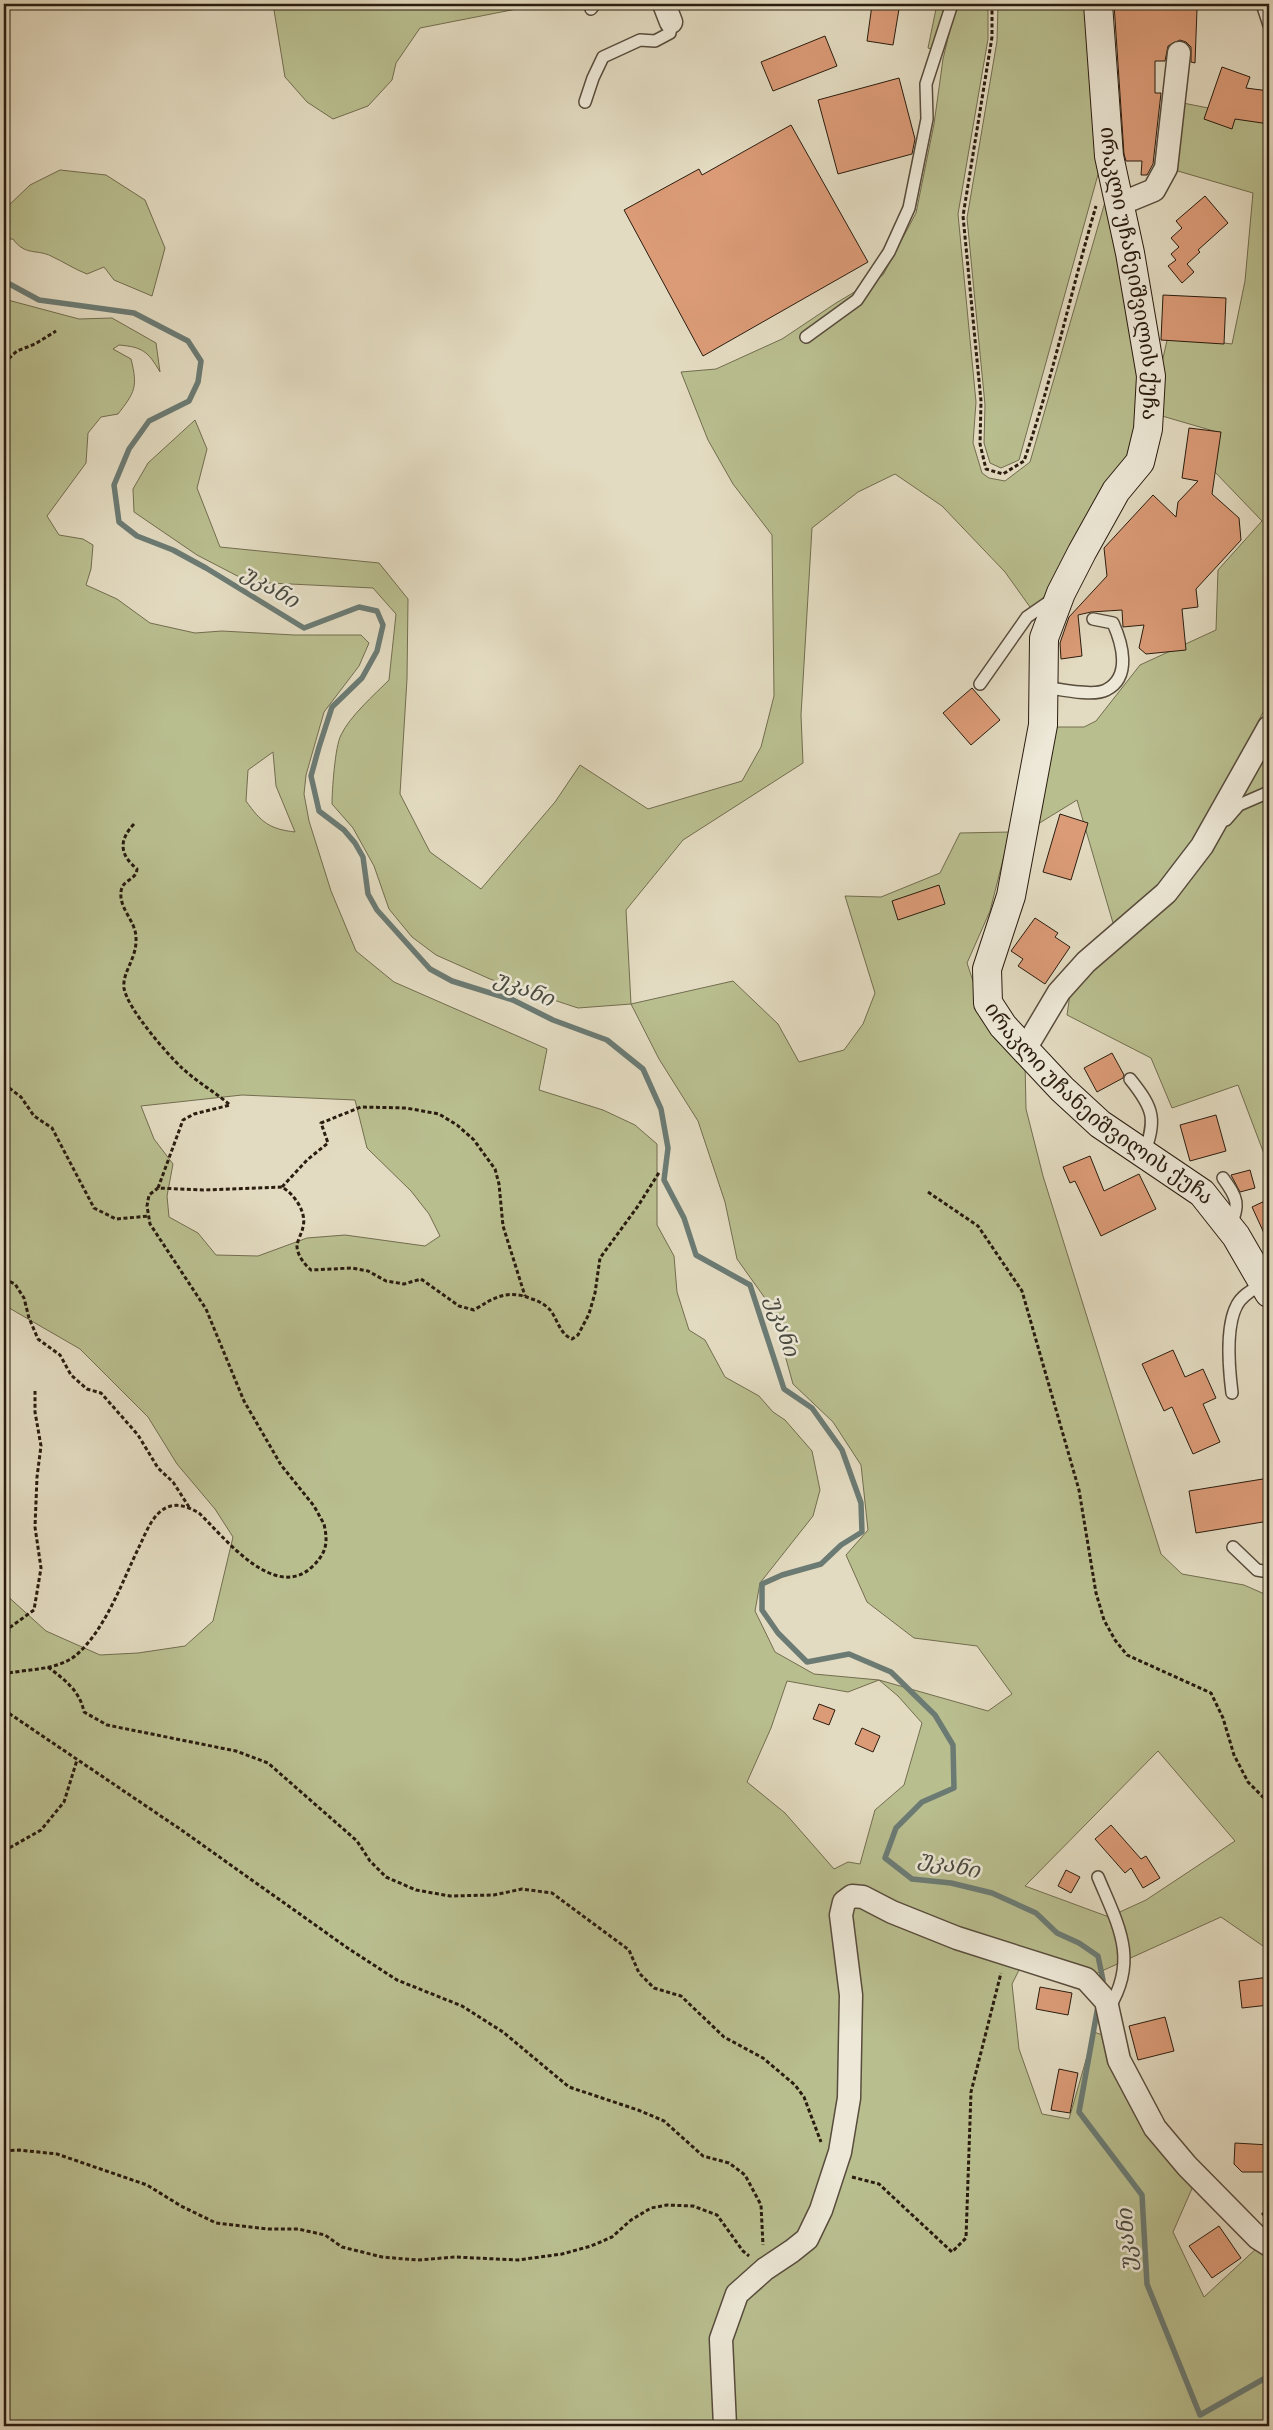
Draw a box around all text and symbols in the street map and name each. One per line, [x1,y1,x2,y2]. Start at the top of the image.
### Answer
street label: ირაკლი უჩანეიშვილის ქუჩა [1094,126,1164,421]
water label: უკანი [236,559,305,615]
water label: უკანი [490,965,559,1014]
street label: ირაკლი უჩანეიშვილის ქუჩა [978,998,1219,1210]
water label: უკანი [760,1292,805,1361]
water label: უკანი [916,1845,984,1885]
water label: უკანი [1112,2207,1142,2272]

